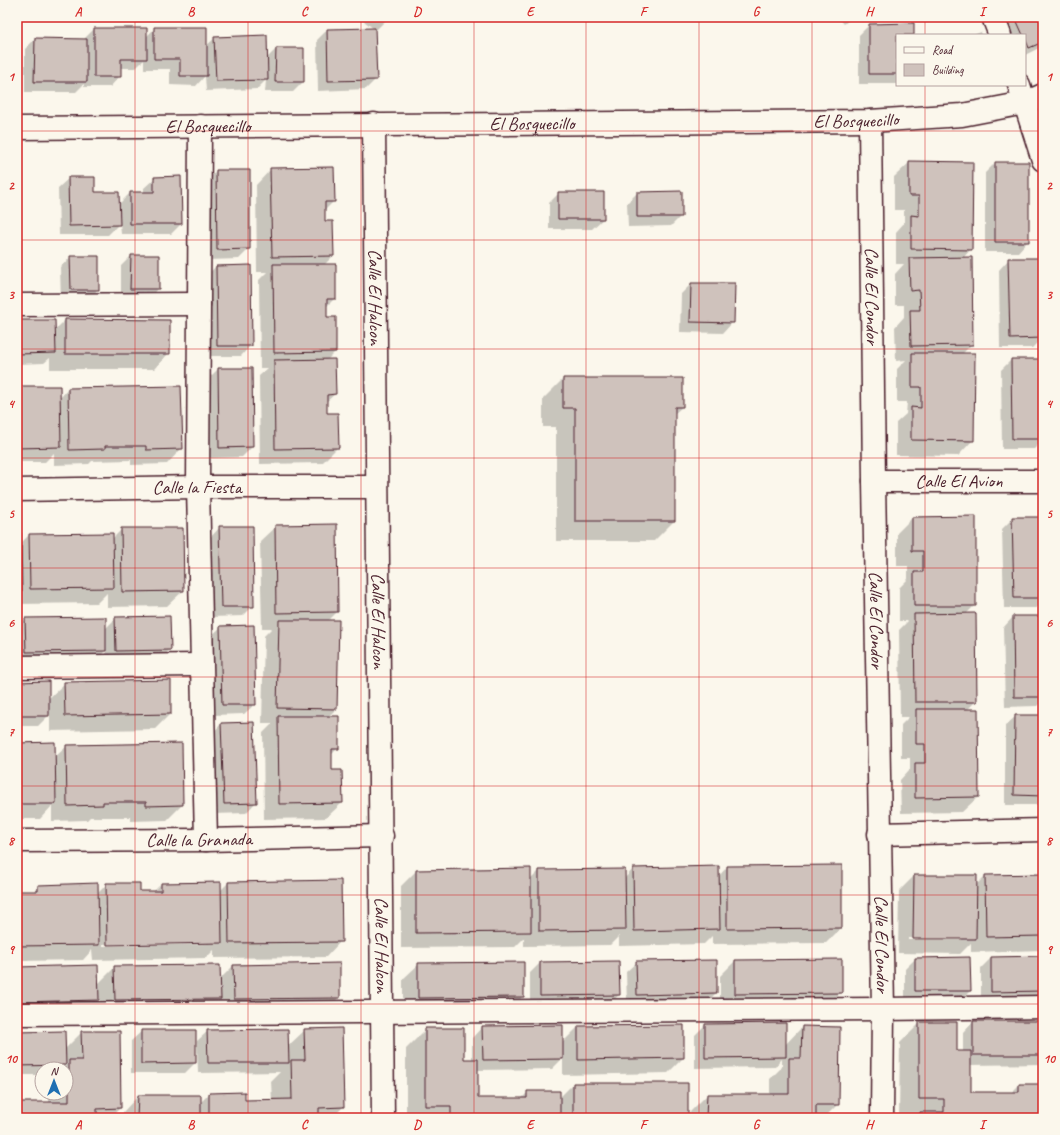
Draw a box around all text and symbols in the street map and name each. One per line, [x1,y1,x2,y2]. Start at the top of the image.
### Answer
text: A [75,4,83,20]
text: B [188,4,196,20]
text: C [301,4,309,20]
text: D [413,4,422,20]
text: E [527,4,536,20]
text: F [640,4,649,20]
text: G [753,4,761,20]
text: H [865,4,875,20]
text: I [979,4,988,20]
legend [896,34,1026,86]
text: Road [932,42,954,58]
text: Building [932,62,964,78]
text: 1 [8,69,16,85]
text: 1 [1046,69,1054,85]
street label: El Bosquecillo [813,107,901,133]
street label: El Bosquecillo [489,111,577,136]
street label: El Bosquecillo [165,114,253,139]
text: 2 [8,178,15,194]
text: 2 [1046,178,1053,194]
street label: Calle El Condor [859,247,885,347]
street label: Calle El Halcon [363,249,388,347]
text: 3 [8,287,15,303]
text: 3 [1046,287,1053,303]
text: 4 [8,396,16,412]
text: 4 [1046,396,1054,412]
street label: Calle El Avion [915,469,1003,493]
street label: Calle la Fiesta [152,475,244,500]
text: 5 [8,506,15,522]
text: 5 [1046,506,1053,522]
street label: Calle El Condor [864,571,889,671]
street label: Calle El Halcon [366,573,391,671]
text: 6 [8,615,15,631]
text: 6 [1046,615,1053,631]
text: 7 [8,724,15,740]
text: 7 [1046,724,1053,740]
street label: Calle la Granada [146,827,254,852]
text: 8 [8,833,16,849]
text: 8 [1046,833,1054,849]
street label: Calle El Condor [869,895,895,995]
street label: Calle El Halcon [369,897,394,995]
text: 9 [8,942,15,958]
text: 9 [1046,942,1053,958]
text: 10 [5,1051,18,1067]
text: 10 [1043,1051,1056,1067]
north arrow [34,1061,74,1101]
text: N [51,1064,60,1078]
text: A [75,1117,83,1133]
text: B [188,1117,196,1133]
text: C [301,1117,309,1133]
text: D [413,1117,422,1133]
text: E [527,1117,536,1133]
text: F [640,1117,649,1133]
text: G [753,1117,761,1133]
text: H [865,1117,875,1133]
text: I [979,1117,988,1133]

